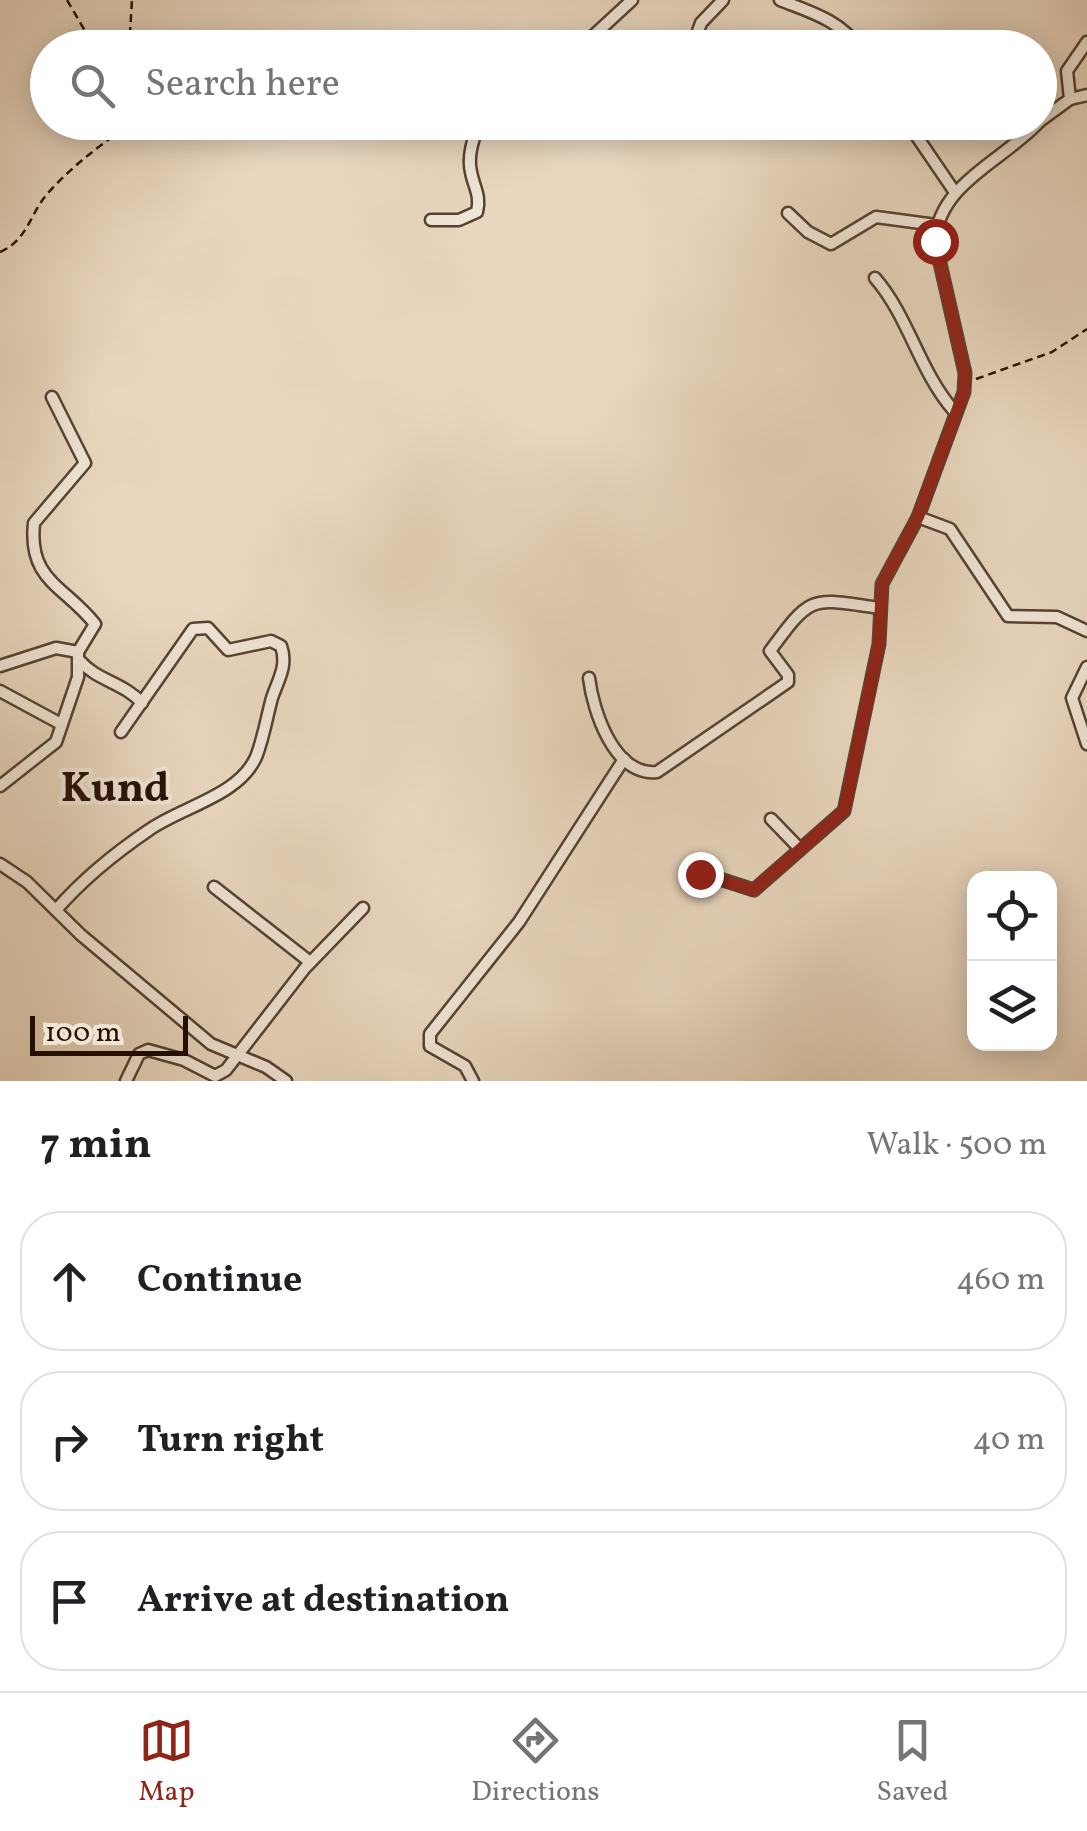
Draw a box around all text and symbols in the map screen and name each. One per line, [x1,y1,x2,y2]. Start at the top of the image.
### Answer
search box [30,30,1057,140]
icon: search [65,58,120,113]
text: Search here [145,59,340,112]
route start [913,219,959,265]
district label: Kund [61,761,169,820]
route end [678,852,724,898]
map controls [967,871,1057,1051]
button: locate [967,871,1057,961]
button: layers [967,961,1057,1051]
scale bar [30,1011,188,1056]
text: 100 m [45,1014,120,1053]
text: 7 min [40,1117,152,1176]
text: Walk · 500 m [867,1124,1047,1168]
icon: ahead [42,1254,97,1309]
text: Continue [137,1255,302,1308]
text: 460 m [956,1259,1045,1303]
icon: right [42,1414,97,1469]
text: Turn right [137,1415,324,1468]
text: 40 m [973,1419,1045,1463]
icon: arrive [42,1574,97,1629]
text: Arrive at destination [137,1575,510,1628]
tab: Map [138,1713,194,1812]
tab: Directions [471,1713,600,1812]
tab: Saved [876,1713,949,1812]

